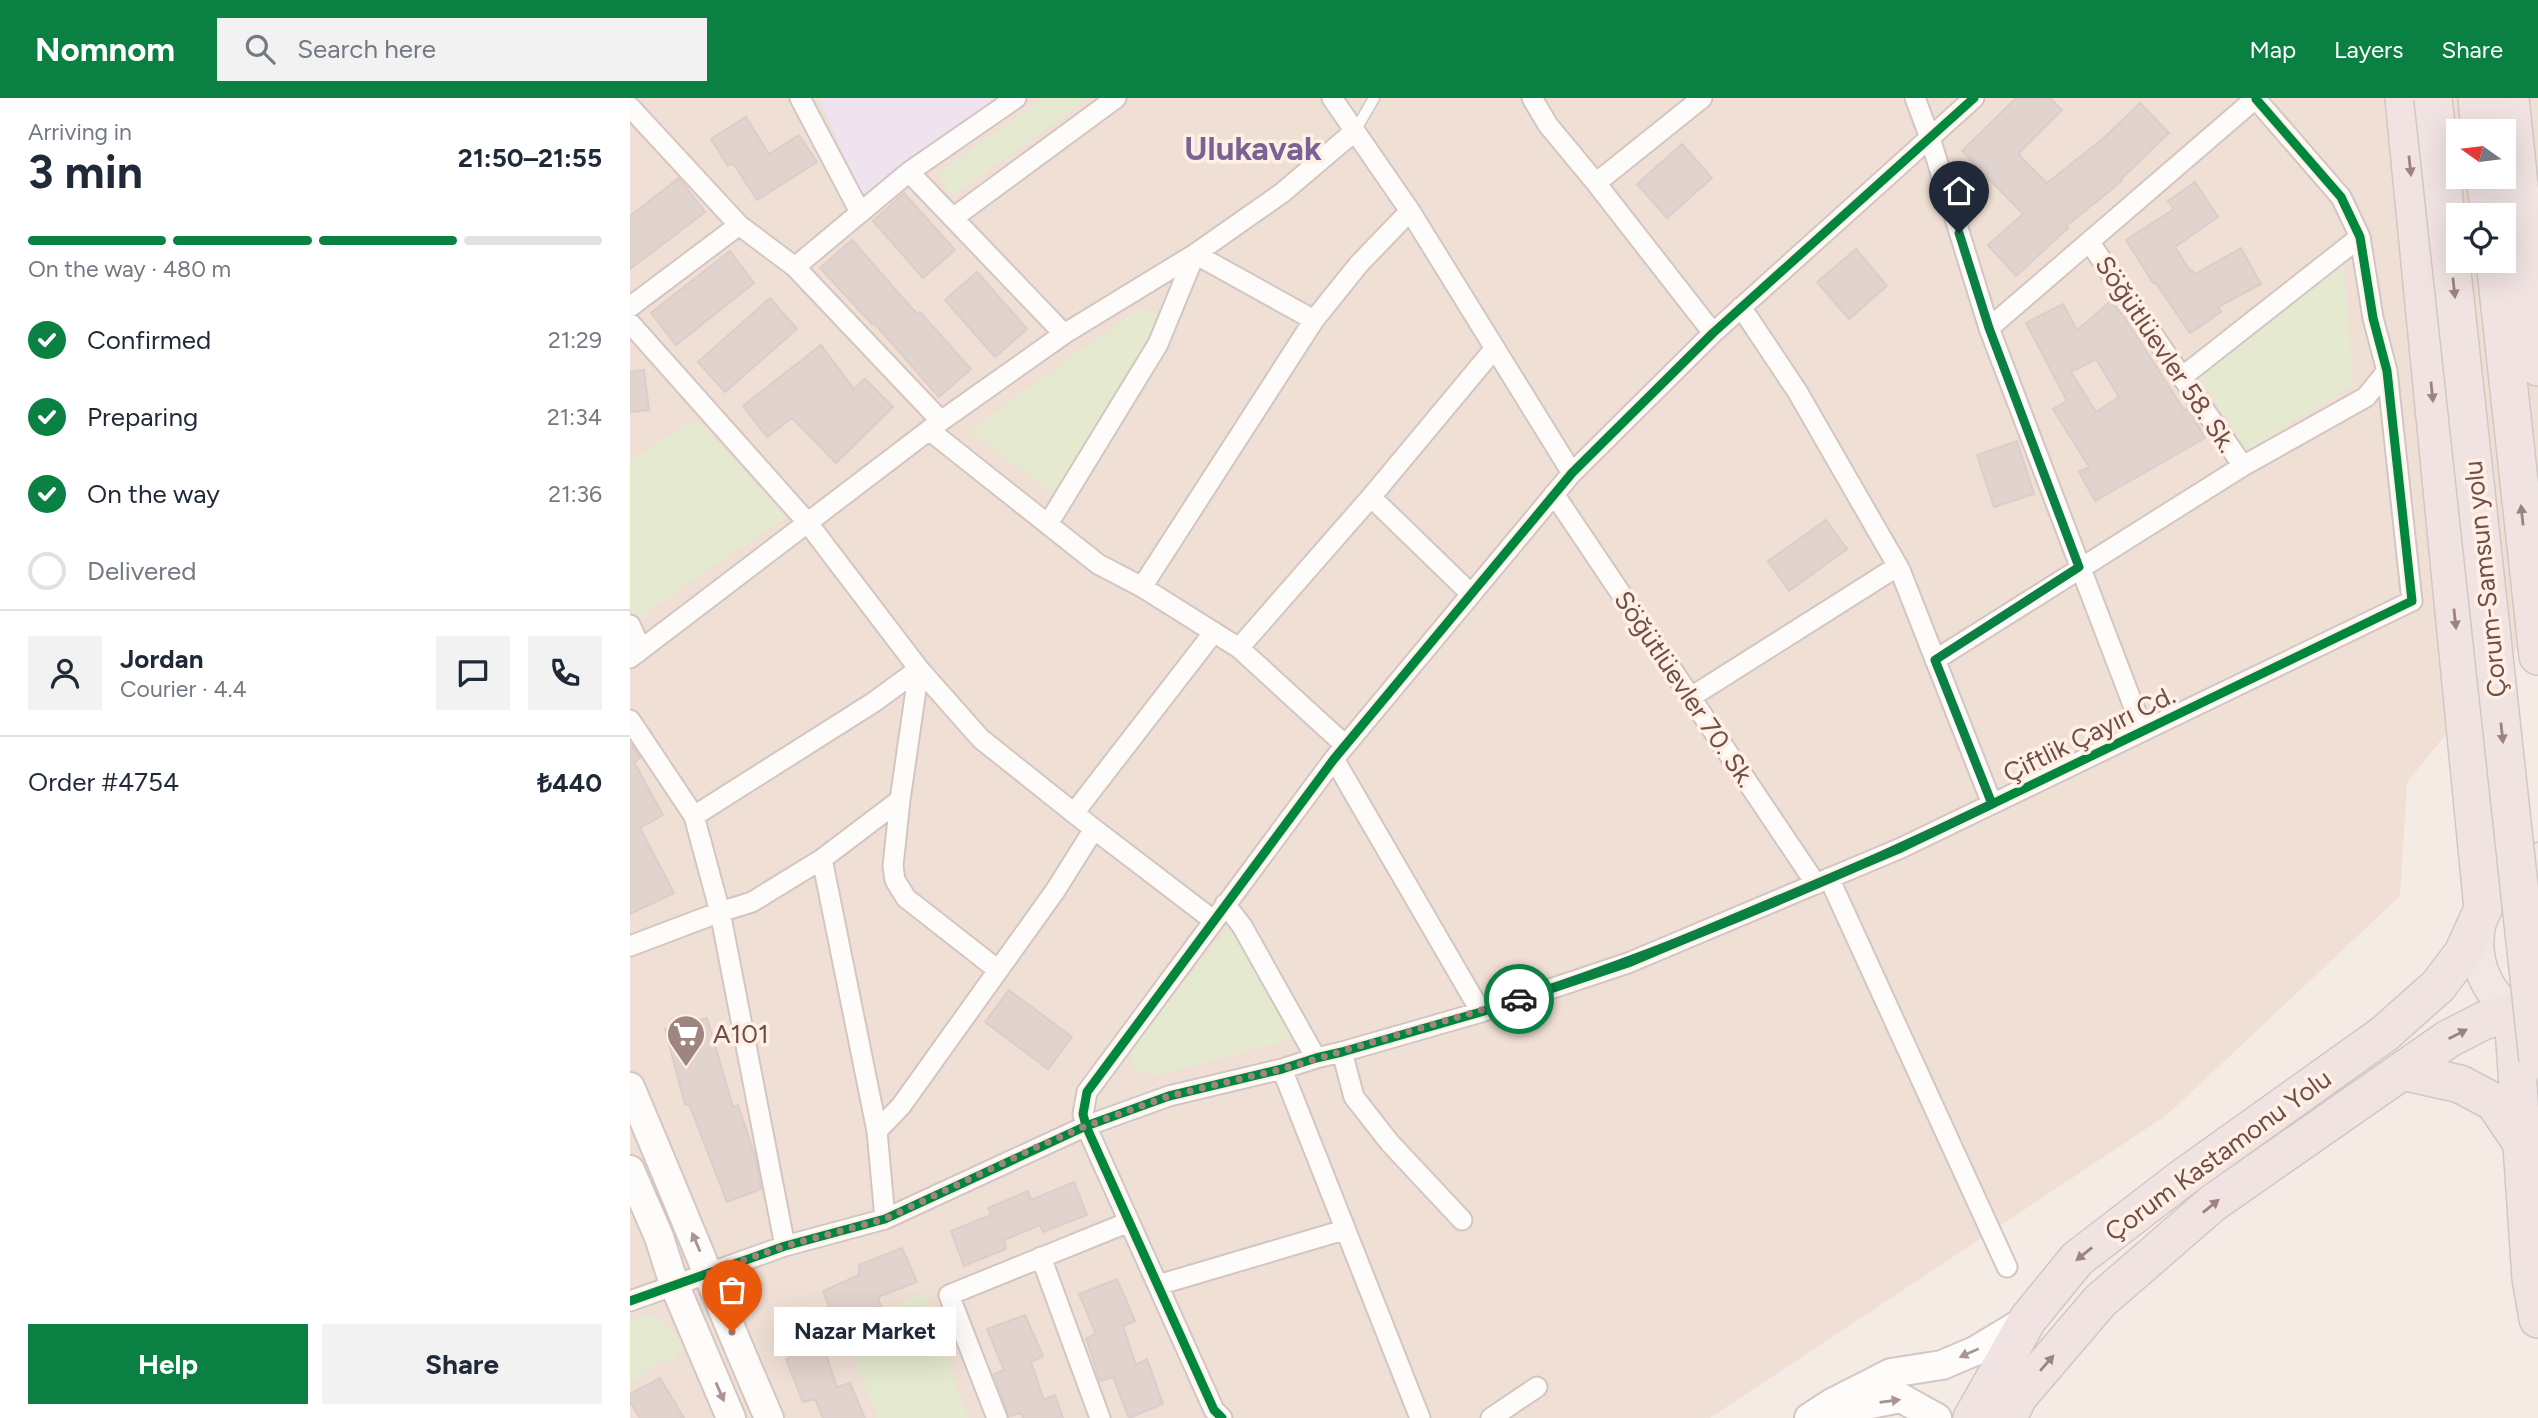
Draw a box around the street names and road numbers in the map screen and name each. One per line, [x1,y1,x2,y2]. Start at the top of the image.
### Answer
street label: Söğütlüevler 58. Sk. [2088,250,2244,458]
street label: Çorum-Samsun yolu [2457,459,2513,699]
street label: Söğütlüevler 70. Sk. [1607,585,1763,793]
street label: Çiftlik Çayırı Cd. [1998,679,2180,789]
street label: Çorum Kastamonu Yolu [2099,1062,2337,1248]

